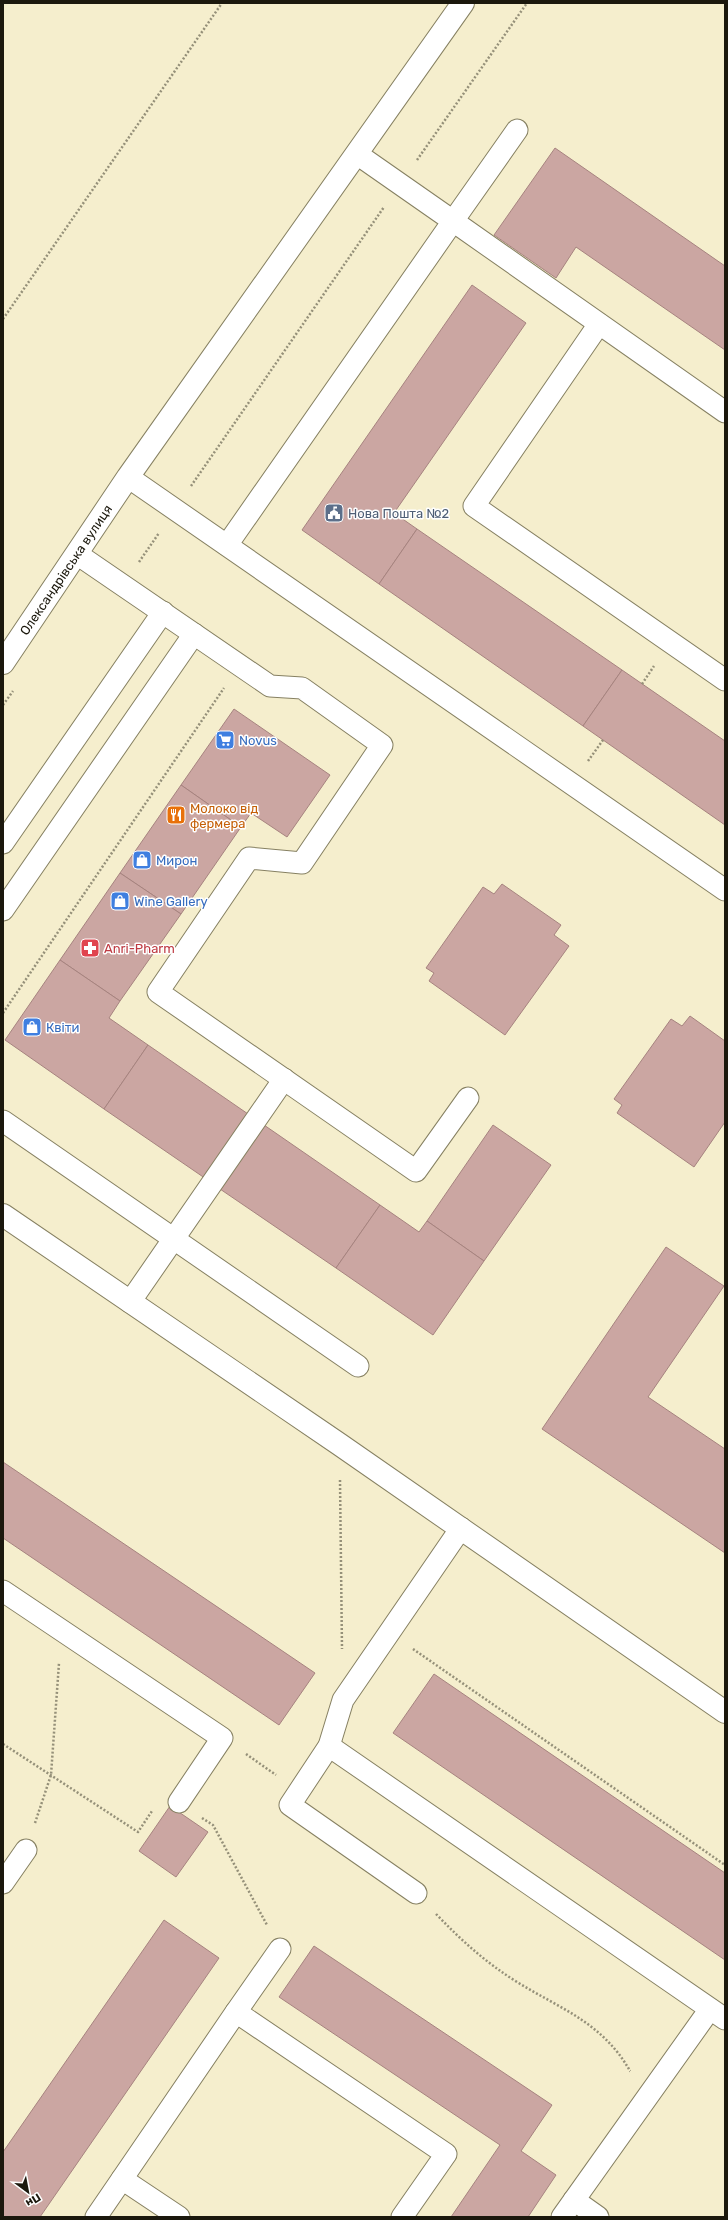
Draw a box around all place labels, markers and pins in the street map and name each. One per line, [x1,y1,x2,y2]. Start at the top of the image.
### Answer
public building icon: Нова Пошта №2 [323,502,345,524]
place label: Нова Пошта №2 [348,506,449,521]
supermarket icon: Novus [214,729,236,751]
place label: Novus [239,733,277,748]
place label: Молоко від фермера [190,801,258,831]
restaurant icon: Молоко від фермера [165,804,187,826]
shop icon: Мирон [131,849,153,871]
place label: Мирон [156,853,197,868]
shop icon: Wine Gallery [109,890,131,912]
place label: Wine Gallery [134,894,208,909]
pharmacy icon: Anri-Pharm [79,937,101,959]
place label: Anri-Pharm [104,941,175,956]
shop icon: Квіти [21,1016,43,1038]
place label: Квіти [46,1020,79,1035]

